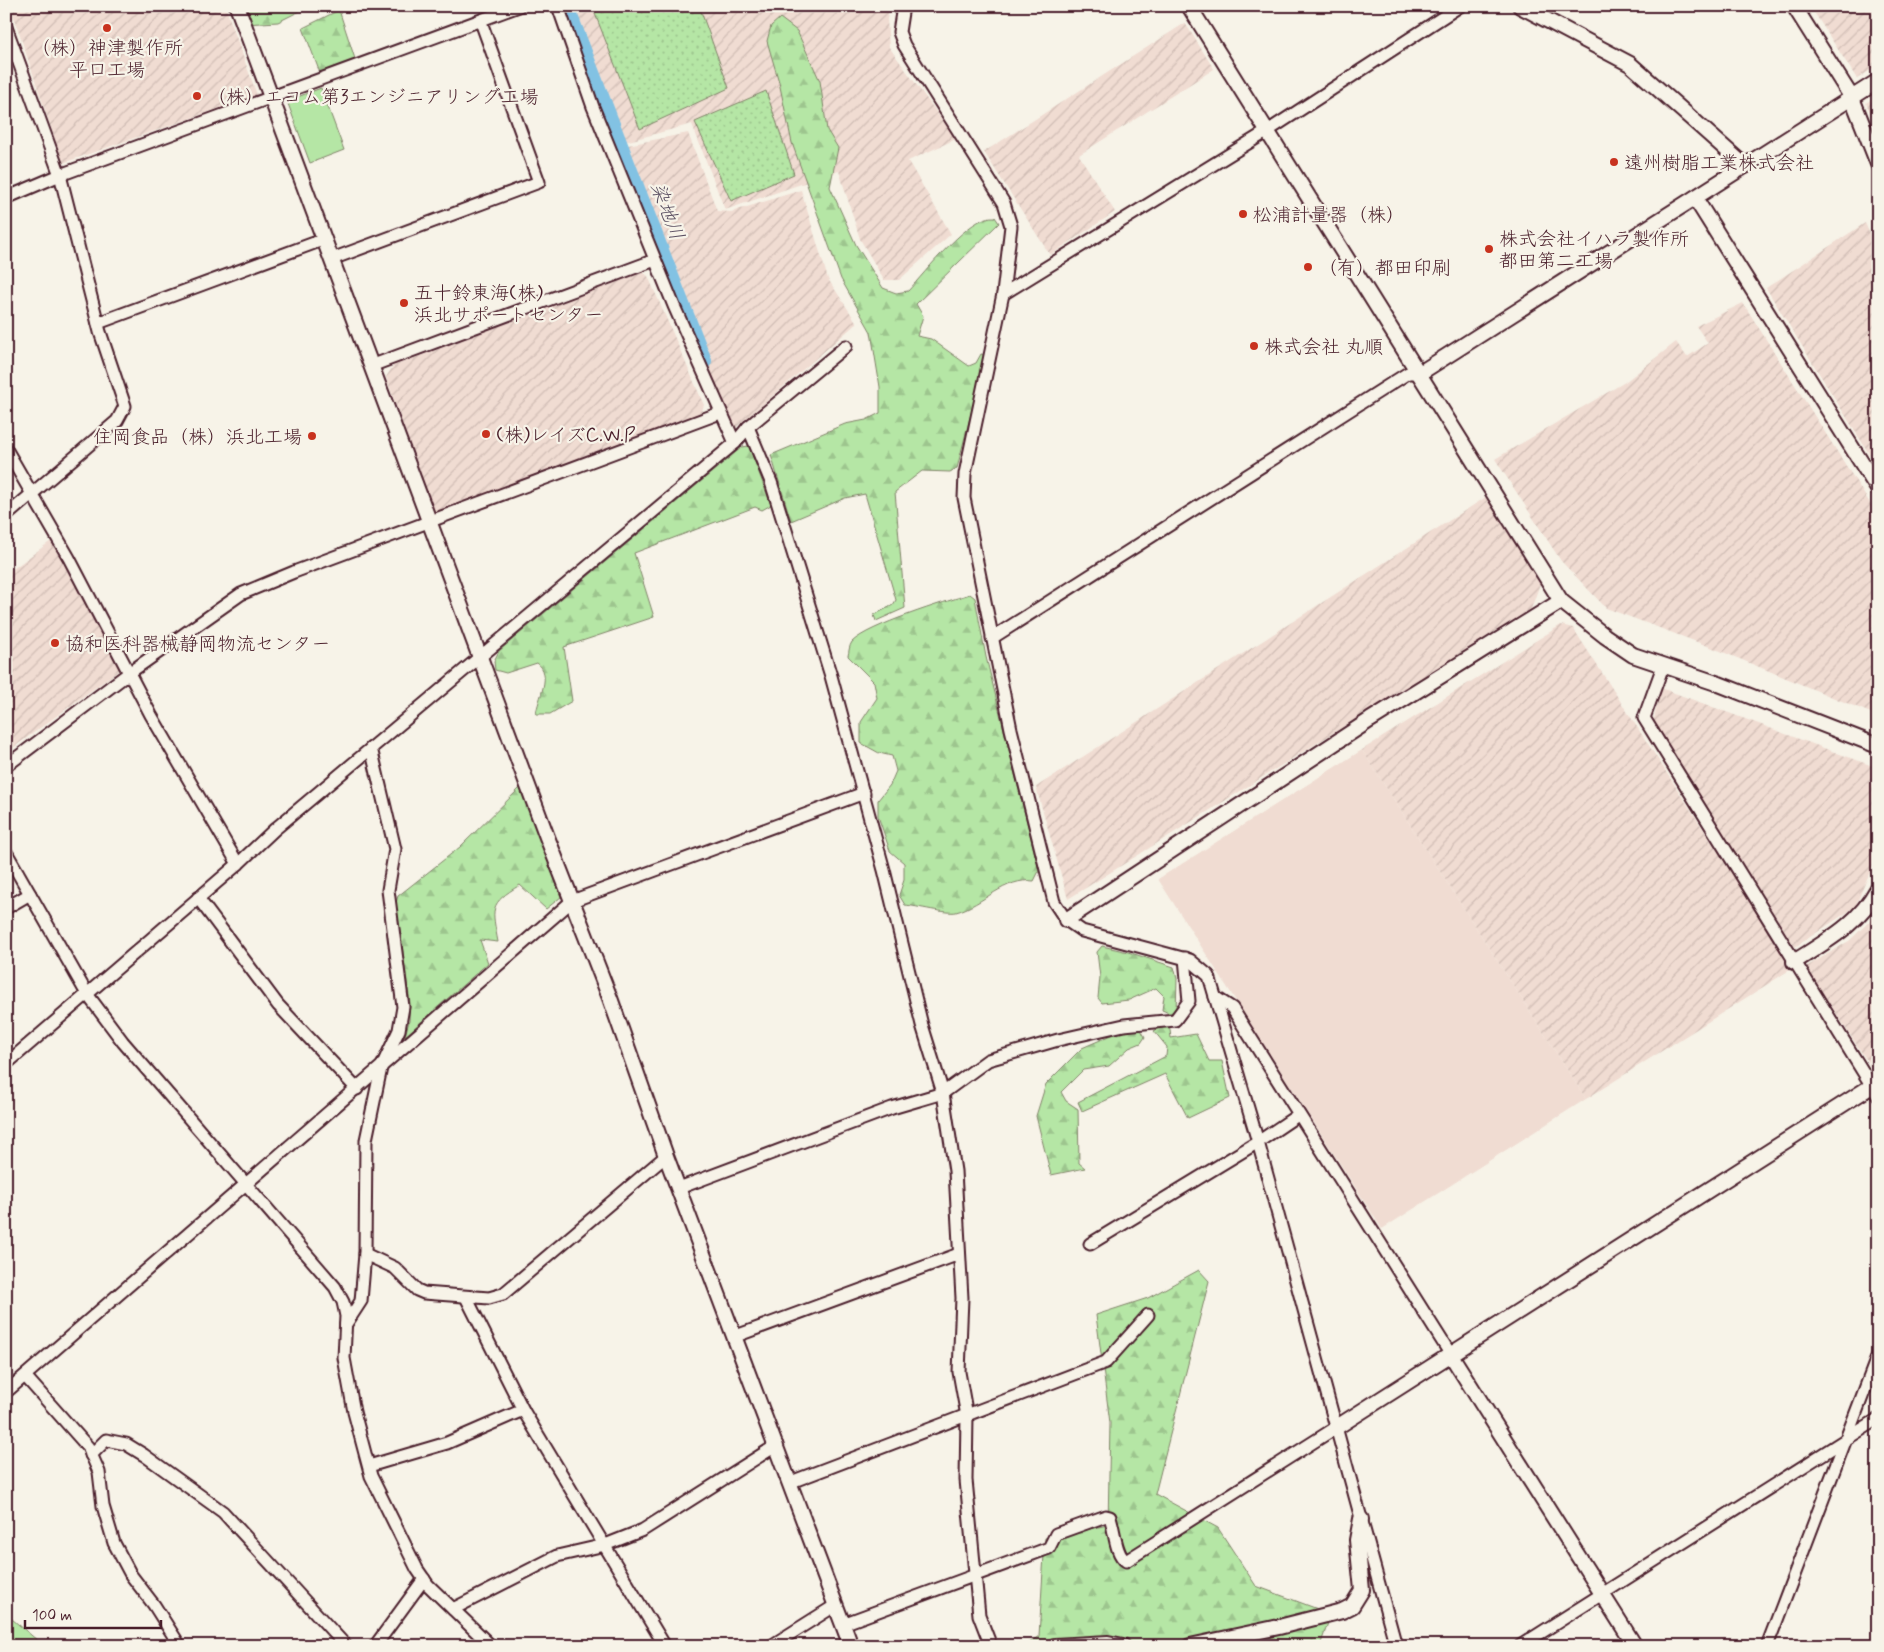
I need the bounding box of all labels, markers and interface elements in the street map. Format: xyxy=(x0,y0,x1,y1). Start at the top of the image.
marker: （株）神津製作所 平口工場 xyxy=(101,22,113,34)
place label: （株）神津製作所 平口工場 xyxy=(31,36,183,83)
place label: （株）エコム第3エンジニアリング工場 xyxy=(207,85,539,110)
marker: （株）エコム第3エンジニアリング工場 xyxy=(191,90,203,102)
place label: 遠州樹脂工業株式会社 xyxy=(1624,151,1814,176)
marker: 遠州樹脂工業株式会社 xyxy=(1608,156,1620,168)
water label: 染地川 xyxy=(643,179,690,244)
place label: 松浦計量器（株） xyxy=(1253,203,1405,228)
marker: 松浦計量器（株） xyxy=(1237,208,1249,220)
place label: 株式会社イハラ製作所 都田第二工場 xyxy=(1499,227,1689,274)
marker: 株式会社イハラ製作所 都田第二工場 xyxy=(1483,243,1495,255)
place label: （有）都田印刷 xyxy=(1318,256,1451,281)
marker: （有）都田印刷 xyxy=(1302,261,1314,273)
place label: 五十鈴東海(株) 浜北サポートセンター xyxy=(414,281,603,328)
marker: 五十鈴東海(株) 浜北サポートセンター xyxy=(398,297,410,309)
place label: 株式会社 丸順 xyxy=(1264,335,1383,360)
marker: 株式会社 丸順 xyxy=(1248,340,1260,352)
place label: (株)レイズC.W.P xyxy=(496,423,636,448)
place label: 住岡食品（株）浜北工場 xyxy=(93,425,302,450)
marker: (株)レイズC.W.P xyxy=(480,428,492,440)
marker: 住岡食品（株）浜北工場 xyxy=(306,430,318,442)
place label: 協和医科器械静岡物流センター xyxy=(65,632,330,657)
marker: 協和医科器械静岡物流センター xyxy=(49,637,61,649)
scale bar xyxy=(25,1597,161,1629)
text: 100 m xyxy=(32,1606,72,1626)

